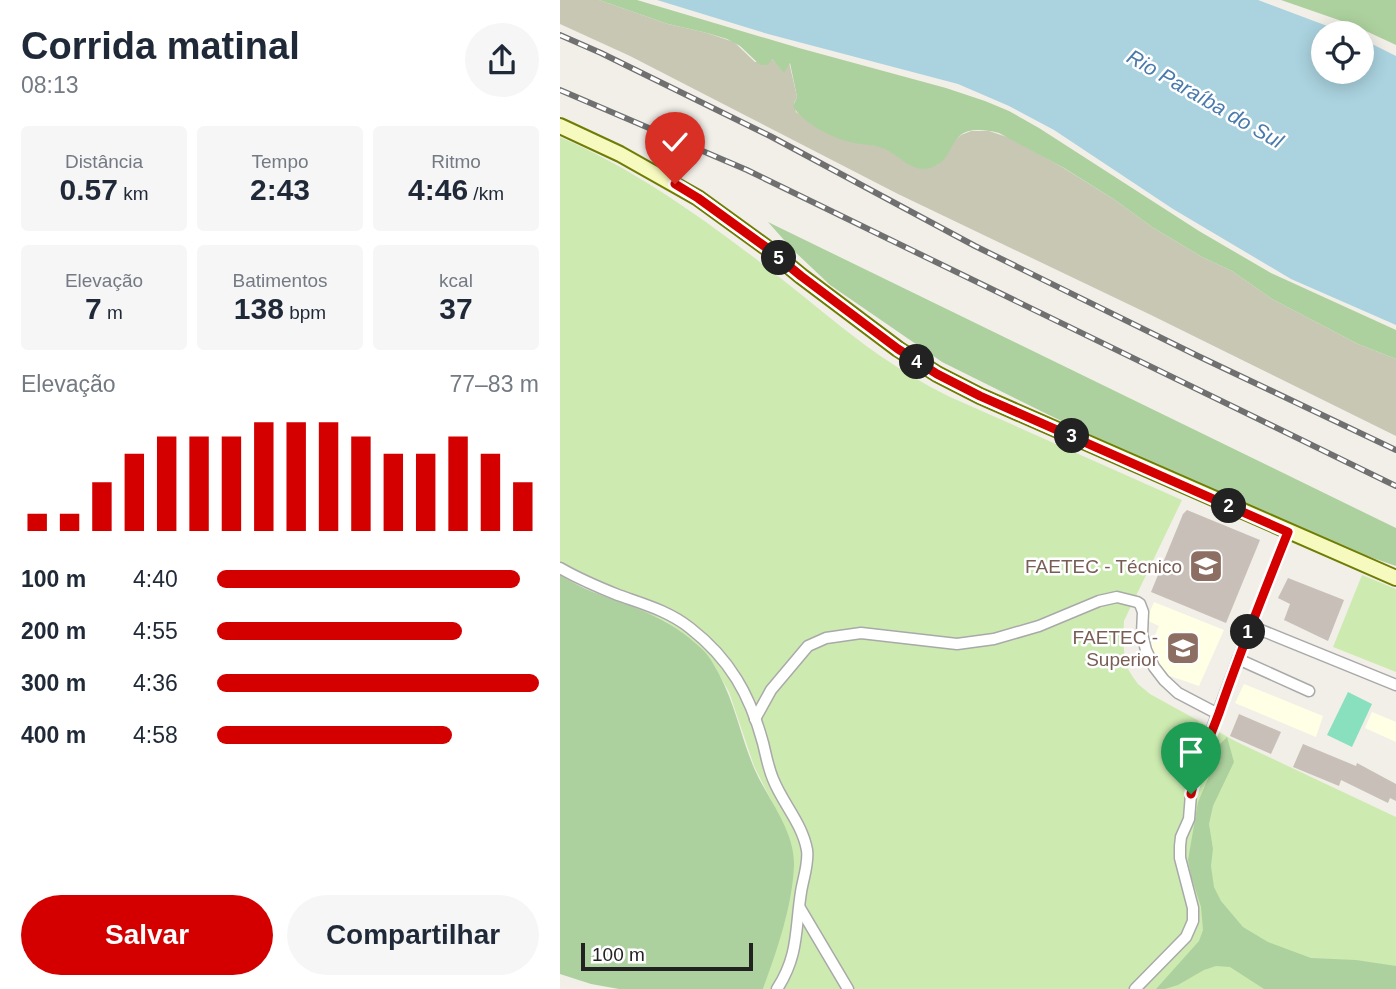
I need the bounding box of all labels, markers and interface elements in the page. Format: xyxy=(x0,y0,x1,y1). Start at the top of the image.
map controls xyxy=(1311,21,1374,84)
button: locate xyxy=(1311,21,1374,84)
button: share xyxy=(465,23,539,97)
text: Corrida matinal xyxy=(21,25,300,67)
water label: Rio Paraíba do Sul xyxy=(1123,45,1288,153)
text: 08:13 xyxy=(21,72,79,98)
pin xyxy=(645,112,705,184)
icon: check xyxy=(656,123,694,161)
text: Distância xyxy=(65,151,143,172)
text: Tempo xyxy=(251,151,309,172)
text: Ritmo xyxy=(431,151,481,172)
text: 0.57 xyxy=(60,173,118,206)
text: 2:43 xyxy=(250,173,310,206)
text: 4:46 xyxy=(408,173,468,206)
text: km xyxy=(118,183,149,204)
text: /km xyxy=(468,183,504,204)
pin: 5 xyxy=(762,240,796,276)
text: 5 xyxy=(773,247,784,268)
text: Elevação xyxy=(65,270,143,291)
text: Batimentos xyxy=(232,270,328,291)
text: kcal xyxy=(439,270,473,291)
text: 7 xyxy=(85,292,102,325)
text: 138 xyxy=(234,292,284,325)
text: 37 xyxy=(439,292,473,325)
text: m xyxy=(102,302,123,323)
text: bpm xyxy=(284,302,326,323)
pin: 4 xyxy=(900,344,934,380)
text: 4 xyxy=(911,351,922,372)
text: Elevação xyxy=(21,371,116,397)
text: 77–83 m xyxy=(449,371,539,397)
pin: 3 xyxy=(1054,418,1090,453)
text: 3 xyxy=(1066,425,1077,446)
pin: 2 xyxy=(1212,489,1246,524)
text: 2 xyxy=(1223,495,1234,516)
school or university icon: FAETEC - Técnico xyxy=(1187,547,1225,585)
place label: FAETEC - Técnico xyxy=(1025,556,1182,577)
text: 100 m xyxy=(21,566,86,592)
text: 4:40 xyxy=(133,566,178,592)
pin: 1 xyxy=(1230,614,1266,650)
text: 200 m xyxy=(21,618,86,644)
text: 4:55 xyxy=(133,618,178,644)
text: 1 xyxy=(1242,621,1253,642)
place label: FAETEC - Superior xyxy=(1072,627,1159,670)
school or university icon: FAETEC - Superior xyxy=(1164,629,1202,667)
text: 300 m xyxy=(21,670,86,696)
text: 4:36 xyxy=(133,670,178,696)
text: 400 m xyxy=(21,722,86,748)
text: 4:58 xyxy=(133,722,178,748)
pin xyxy=(1161,722,1221,794)
icon: arrive xyxy=(1172,733,1210,771)
button: Salvar xyxy=(21,895,273,975)
button: Compartilhar xyxy=(287,895,539,975)
scale bar xyxy=(581,940,752,972)
text: 100 m xyxy=(592,944,645,965)

